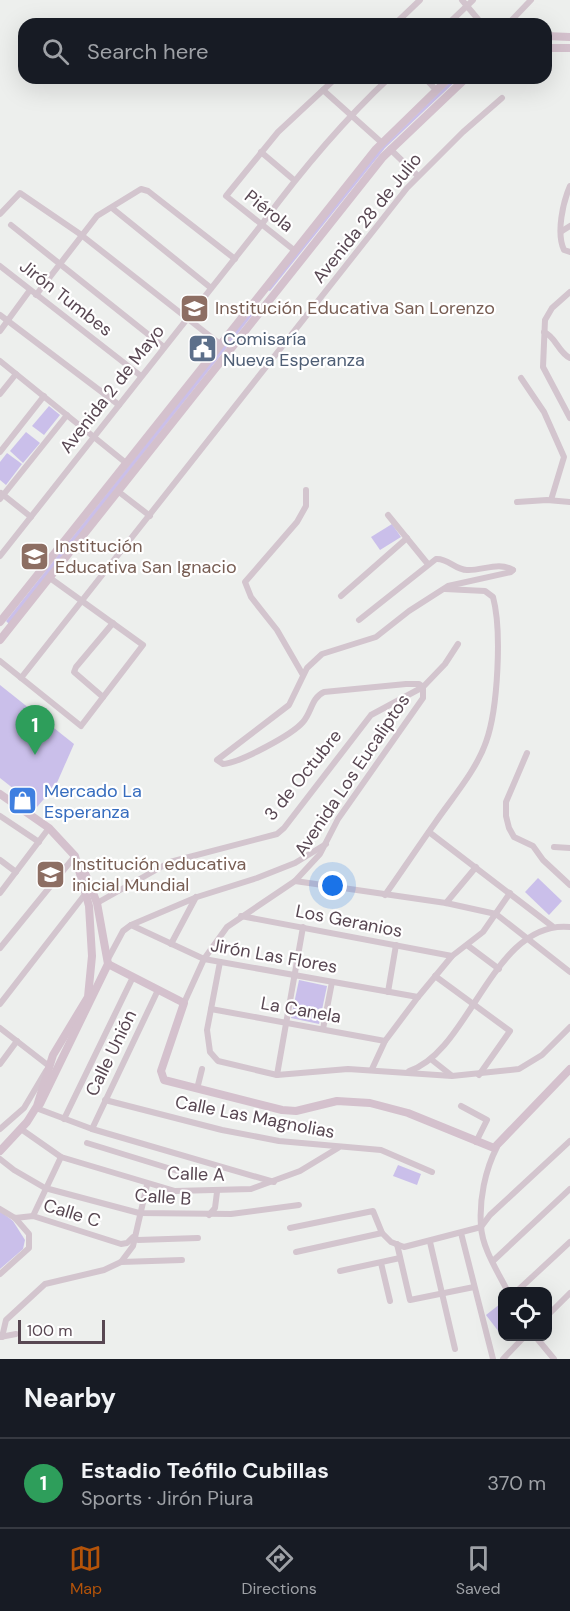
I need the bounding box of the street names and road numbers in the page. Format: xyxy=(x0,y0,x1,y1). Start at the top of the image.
street label: Avenida 28 de Julio xyxy=(307,148,427,288)
street label: Piérola xyxy=(240,184,298,238)
street label: Jirón Tumbes xyxy=(15,254,117,342)
street label: Avenida 2 de Mayo xyxy=(54,320,170,458)
street label: Avenida Los Eucaliptos xyxy=(289,689,415,861)
street label: 3 de Octubre xyxy=(259,724,347,826)
street label: Los Geranios xyxy=(294,899,404,943)
street label: Jirón Las Flores xyxy=(209,933,339,979)
street label: La Canela xyxy=(259,991,343,1029)
street label: Calle Unión xyxy=(80,1006,142,1100)
street label: Calle Las Magnolias xyxy=(173,1090,337,1144)
street label: Calle A xyxy=(167,1161,225,1187)
street label: Calle B xyxy=(134,1183,192,1211)
street label: Calle C xyxy=(40,1193,104,1233)

